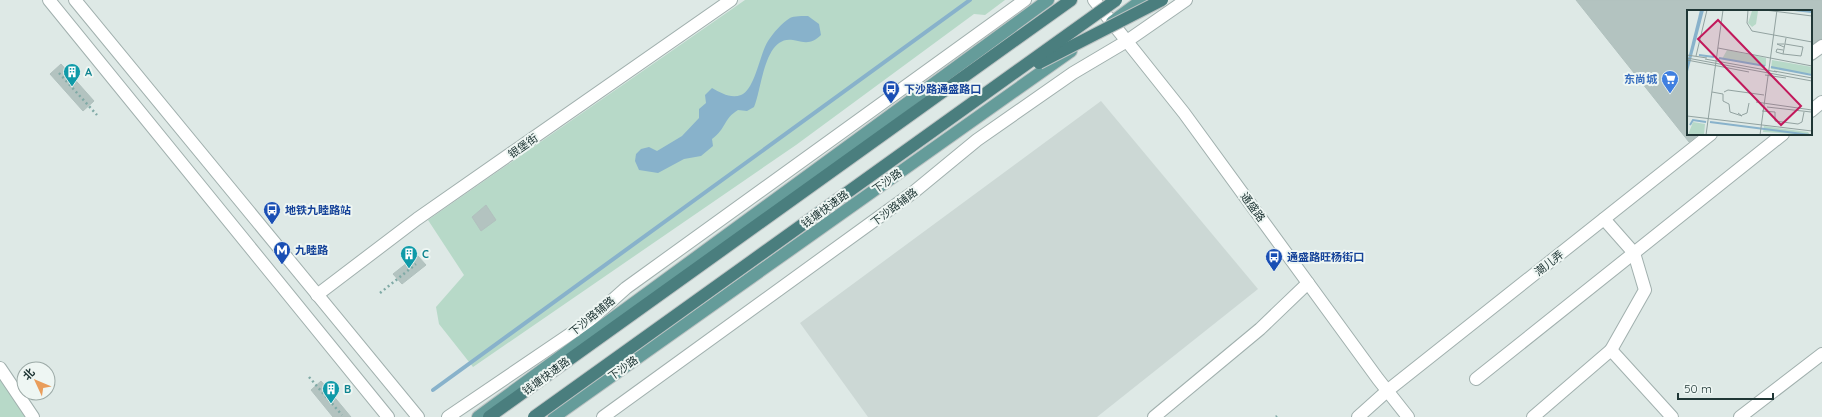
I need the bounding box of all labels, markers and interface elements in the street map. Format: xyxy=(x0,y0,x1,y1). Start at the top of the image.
inset map xyxy=(1687,10,1812,135)
building icon: A xyxy=(62,62,82,87)
place label: A xyxy=(85,65,92,79)
supermarket icon: 东尚城 xyxy=(1660,69,1680,94)
place label: 东尚城 xyxy=(1624,72,1658,86)
bus stop icon: 下沙路通盛路口 xyxy=(881,79,901,104)
place label: 下沙路通盛路口 xyxy=(904,82,981,96)
street label: 银堡街 xyxy=(505,131,541,161)
street label: 下沙路 xyxy=(869,166,905,196)
street label: 下沙路辅路 xyxy=(868,185,920,229)
street label: 钱塘快速路 xyxy=(799,187,851,231)
street label: 通盛路 xyxy=(1238,190,1268,224)
bus stop icon: 地铁九睦路站 xyxy=(262,200,282,225)
place label: 地铁九睦路站 xyxy=(285,203,351,217)
metro station icon: 九睦路 xyxy=(272,240,292,265)
place label: 九睦路 xyxy=(295,243,329,257)
building icon: C xyxy=(399,244,419,269)
place label: C xyxy=(422,247,429,261)
bus stop icon: 通盛路旺杨街口 xyxy=(1264,247,1284,272)
street label: 潮儿弄 xyxy=(1532,247,1566,279)
place label: 通盛路旺杨街口 xyxy=(1287,250,1364,264)
street label: 下沙路辅路 xyxy=(566,293,618,339)
street label: 下沙路 xyxy=(605,353,641,383)
street label: 钱塘快速路 xyxy=(520,354,572,398)
north arrow xyxy=(16,361,56,401)
text: 北 xyxy=(20,365,38,383)
scale bar xyxy=(1678,375,1773,401)
building icon: B xyxy=(321,379,341,404)
text: 50 m xyxy=(1684,381,1712,396)
place label: B xyxy=(344,382,351,396)

